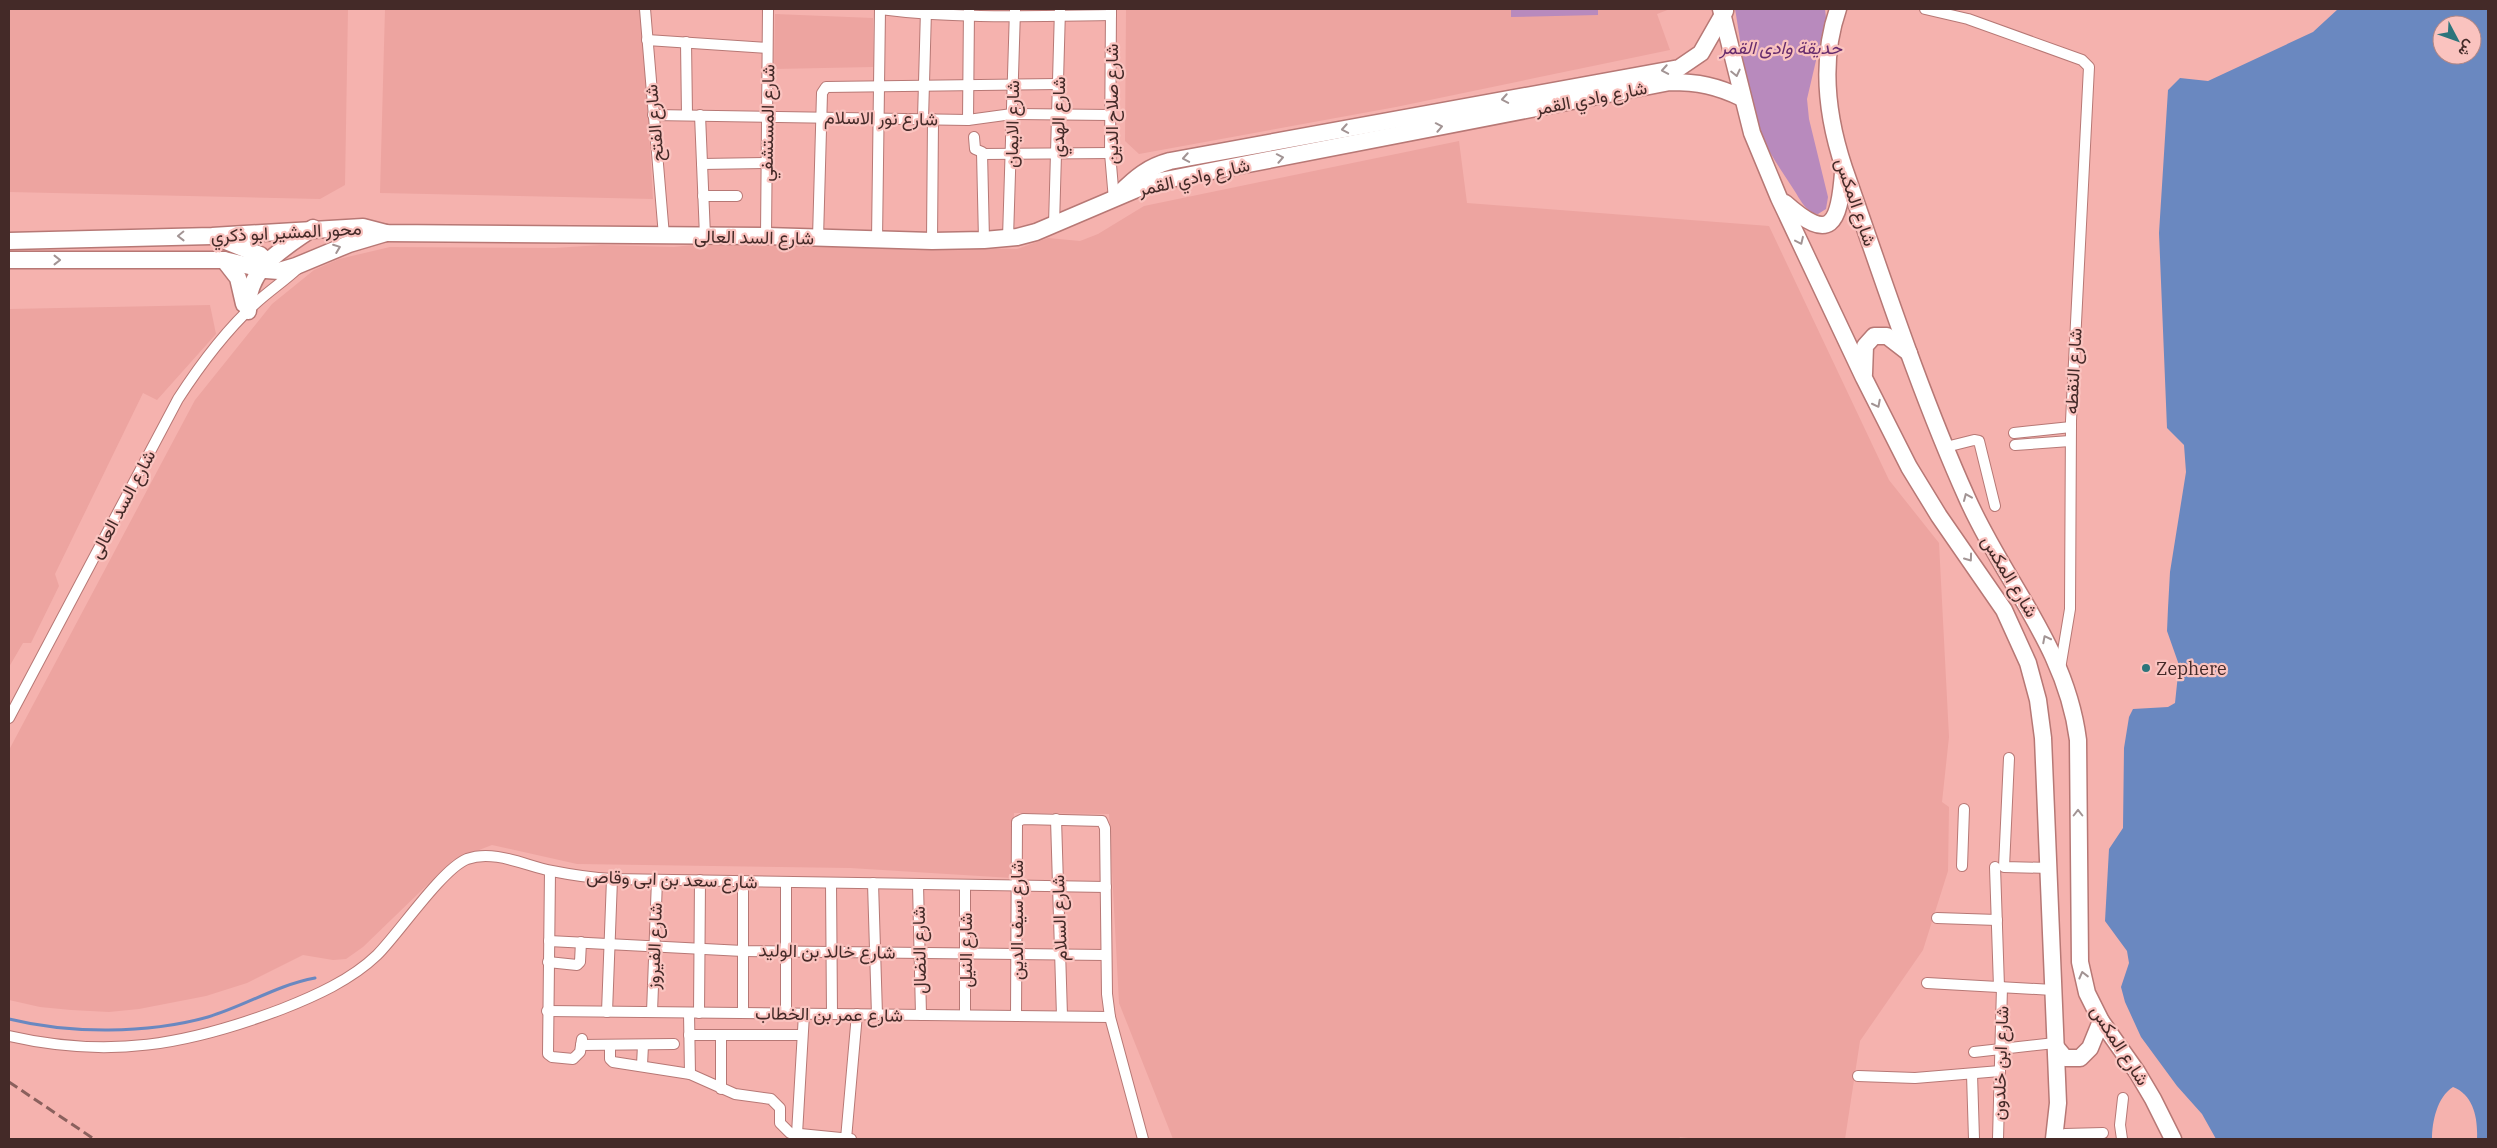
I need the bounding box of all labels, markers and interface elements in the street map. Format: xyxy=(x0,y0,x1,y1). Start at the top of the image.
north arrow xyxy=(2432,15,2482,65)
park label: حديقة وادى القمر xyxy=(1719,36,1843,59)
text: ش xyxy=(2454,36,2479,61)
street label: شارع صلاح الدين xyxy=(1100,44,1124,164)
street label: شارع المستشفي xyxy=(754,64,784,182)
one-way arrow xyxy=(1661,65,1670,75)
one-way arrow xyxy=(1730,69,1741,78)
street label: شارع الهدي xyxy=(1046,76,1074,158)
street label: شارع وادي القمر xyxy=(1532,76,1650,124)
street label: شارع الايمان xyxy=(1000,80,1025,168)
street label: شارع الفتح xyxy=(639,83,670,163)
one-way arrow xyxy=(1501,94,1510,104)
street label: شارع نور الاسلام xyxy=(824,106,938,131)
one-way arrow xyxy=(1435,122,1444,133)
one-way arrow xyxy=(1341,123,1350,133)
one-way arrow xyxy=(1181,152,1190,163)
street label: شارع وادي القمر xyxy=(1135,153,1253,205)
one-way arrow xyxy=(1275,153,1284,163)
street label: شارع المكس xyxy=(1829,155,1882,249)
street label: محور المشير ابو ذكري xyxy=(210,217,362,251)
street label: شارع السد العالى xyxy=(694,224,814,251)
one-way arrow xyxy=(177,231,185,242)
one-way arrow xyxy=(1793,236,1804,245)
one-way arrow xyxy=(332,244,341,255)
one-way arrow xyxy=(54,255,62,265)
street label: شارع النقطه xyxy=(2059,327,2088,415)
one-way arrow xyxy=(1871,399,1881,408)
street label: شارع السد العالى xyxy=(84,446,161,563)
one-way arrow xyxy=(1962,493,1973,502)
street label: شارع المكس xyxy=(1976,531,2043,622)
one-way arrow xyxy=(1963,552,1972,562)
one-way arrow xyxy=(2042,635,2052,644)
place label: Zephere xyxy=(2156,657,2227,680)
marker: Zephere xyxy=(2140,662,2152,674)
one-way arrow xyxy=(2073,809,2083,816)
street label: شارع سيف الدين xyxy=(1005,860,1029,980)
street label: شارع سعد بن ابى وقاص xyxy=(586,865,758,894)
street label: شارع السلام xyxy=(1046,874,1073,962)
street label: شارع الفيروز xyxy=(641,902,668,991)
street label: شارع النضال xyxy=(907,906,932,994)
street label: شارع النيل xyxy=(954,912,978,988)
street label: شارع خالد بن الوليد xyxy=(758,938,896,965)
one-way arrow xyxy=(2078,971,2089,980)
street label: شارع المكس xyxy=(2085,1000,2155,1090)
street label: شارع عمر بن الخطاب xyxy=(755,1001,903,1028)
street label: شارع ابن خلدون xyxy=(1987,1005,2014,1121)

